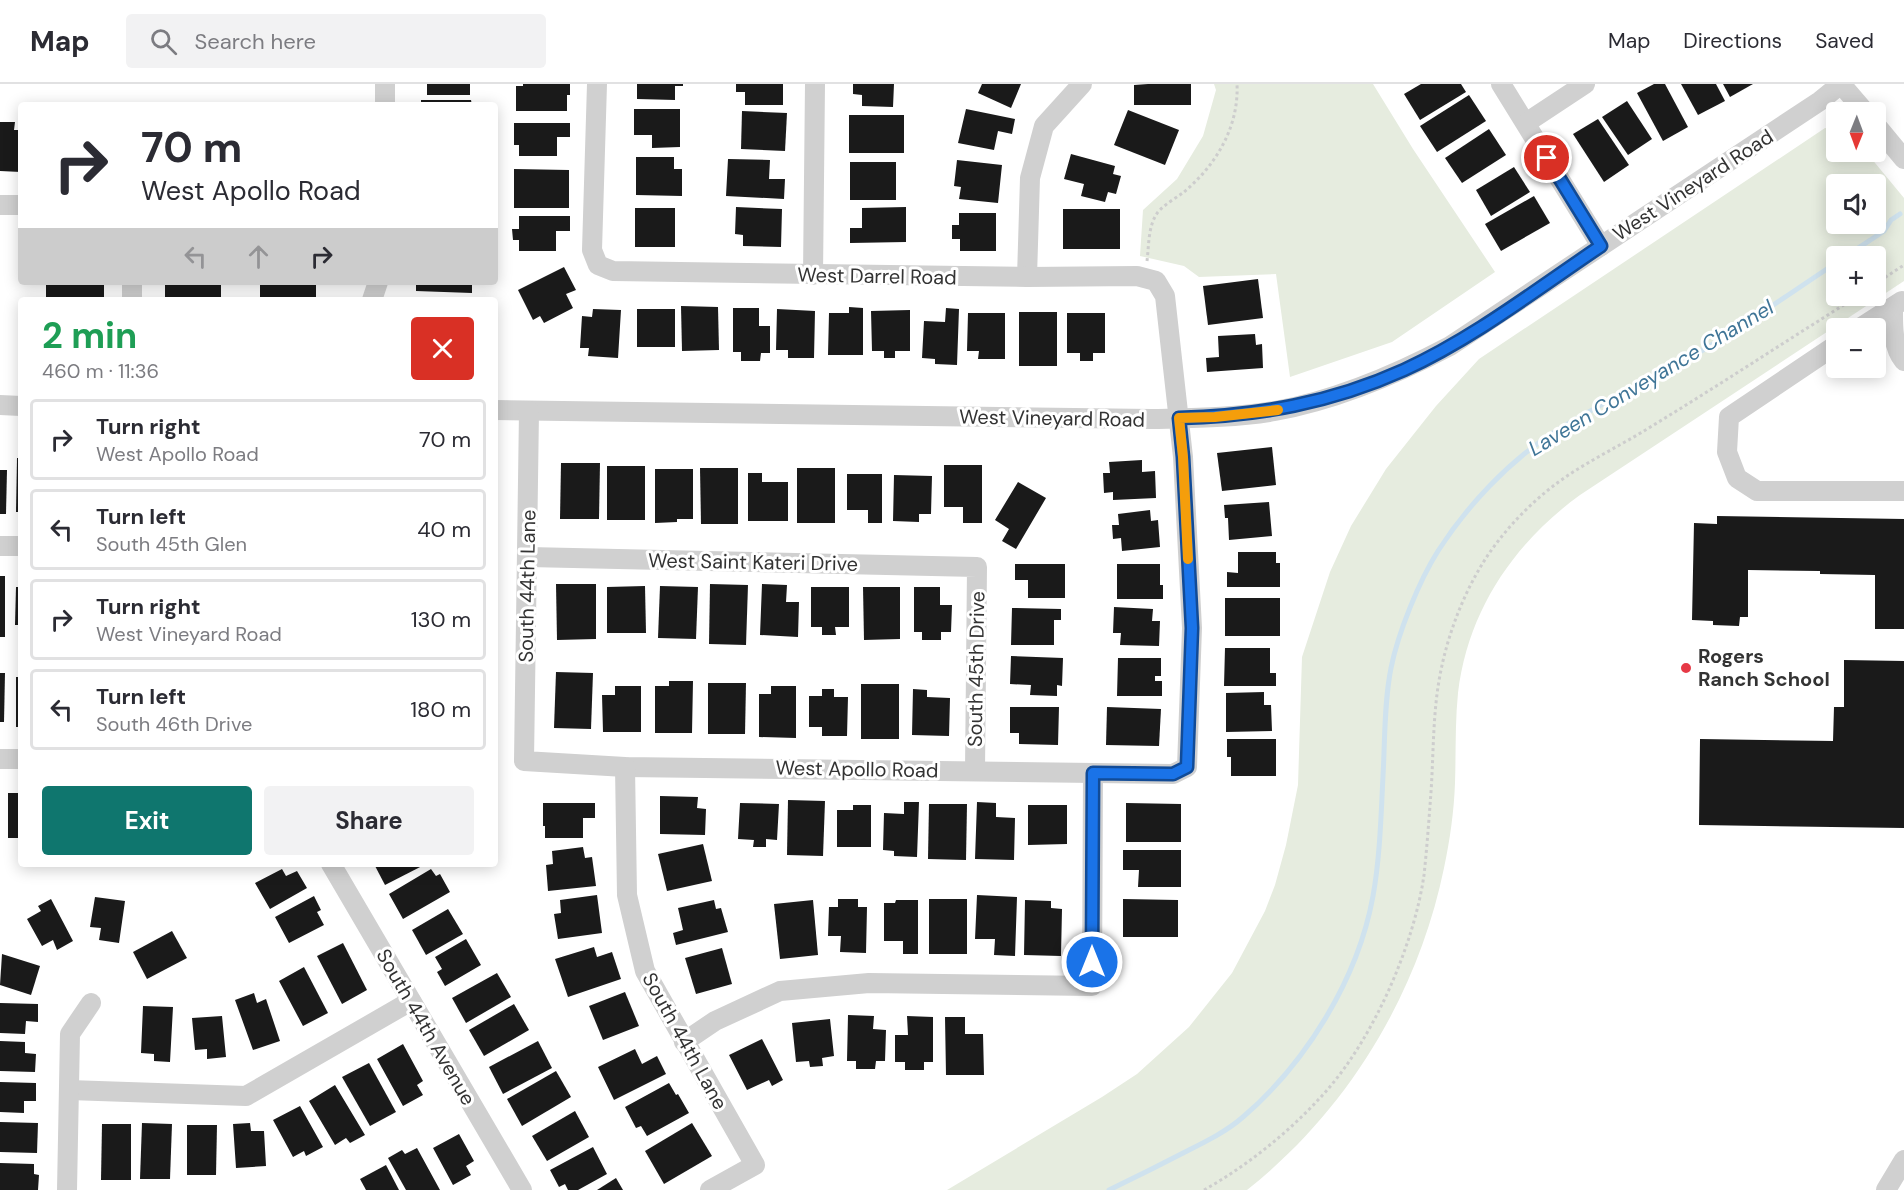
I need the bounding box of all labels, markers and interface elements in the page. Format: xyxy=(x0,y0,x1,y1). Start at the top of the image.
search box xyxy=(126,14,546,68)
text: Map xyxy=(30,23,90,60)
icon: search xyxy=(147,25,180,58)
text: Search here xyxy=(195,27,316,56)
text: Map xyxy=(1608,27,1650,55)
text: Directions xyxy=(1683,27,1782,55)
text: Saved xyxy=(1815,27,1874,55)
north arrow xyxy=(1826,102,1886,162)
map controls xyxy=(1826,102,1886,378)
text: 70 m xyxy=(141,120,242,175)
street label: West Vineyard Road xyxy=(1608,123,1778,247)
icon: right xyxy=(42,126,120,204)
pin xyxy=(1521,132,1572,183)
icon: arrive xyxy=(1530,141,1563,174)
text: West Apollo Road xyxy=(141,173,361,208)
button: sound xyxy=(1826,174,1886,234)
icon: left xyxy=(179,240,212,273)
icon: ahead xyxy=(242,240,275,273)
icon: right xyxy=(305,240,338,273)
button: + xyxy=(1826,246,1886,306)
street label: West Darrel Road xyxy=(797,262,957,290)
water label: Laveen Conveyance Channel xyxy=(1523,293,1779,462)
text: 2 min xyxy=(42,312,137,359)
button: close xyxy=(411,317,474,380)
button: − xyxy=(1826,318,1886,378)
text: 460 m · 11:36 xyxy=(42,358,159,384)
street label: West Vineyard Road xyxy=(959,403,1145,433)
text: Turn right xyxy=(96,412,201,441)
icon: right xyxy=(45,423,78,456)
text: 70 m xyxy=(419,425,471,454)
text: West Apollo Road xyxy=(96,441,259,467)
text: Turn left xyxy=(96,502,186,531)
street label: South 44th Lane xyxy=(513,509,541,663)
icon: left xyxy=(45,513,78,546)
text: 40 m xyxy=(417,515,471,544)
text: South 45th Glen xyxy=(96,531,247,557)
street label: West Saint Kateri Drive xyxy=(648,547,858,577)
street label: South 45th Drive xyxy=(962,591,990,747)
text: Turn right xyxy=(96,592,201,621)
icon: right xyxy=(45,603,78,636)
text: 130 m xyxy=(411,605,471,634)
text: West Vineyard Road xyxy=(96,621,282,647)
place label: Rogers Ranch School xyxy=(1698,643,1830,692)
marker: Rogers Ranch School xyxy=(1679,661,1693,675)
text: Turn left xyxy=(96,682,186,711)
icon: left xyxy=(45,693,78,726)
text: 180 m xyxy=(410,695,471,724)
text: South 46th Drive xyxy=(96,711,252,737)
street label: West Apollo Road xyxy=(775,755,939,783)
button: Exit xyxy=(42,786,252,855)
button: Share xyxy=(264,786,474,855)
position arrow xyxy=(1060,930,1124,994)
street label: South 44th Avenue xyxy=(371,944,481,1110)
street label: South 44th Lane xyxy=(637,968,733,1114)

